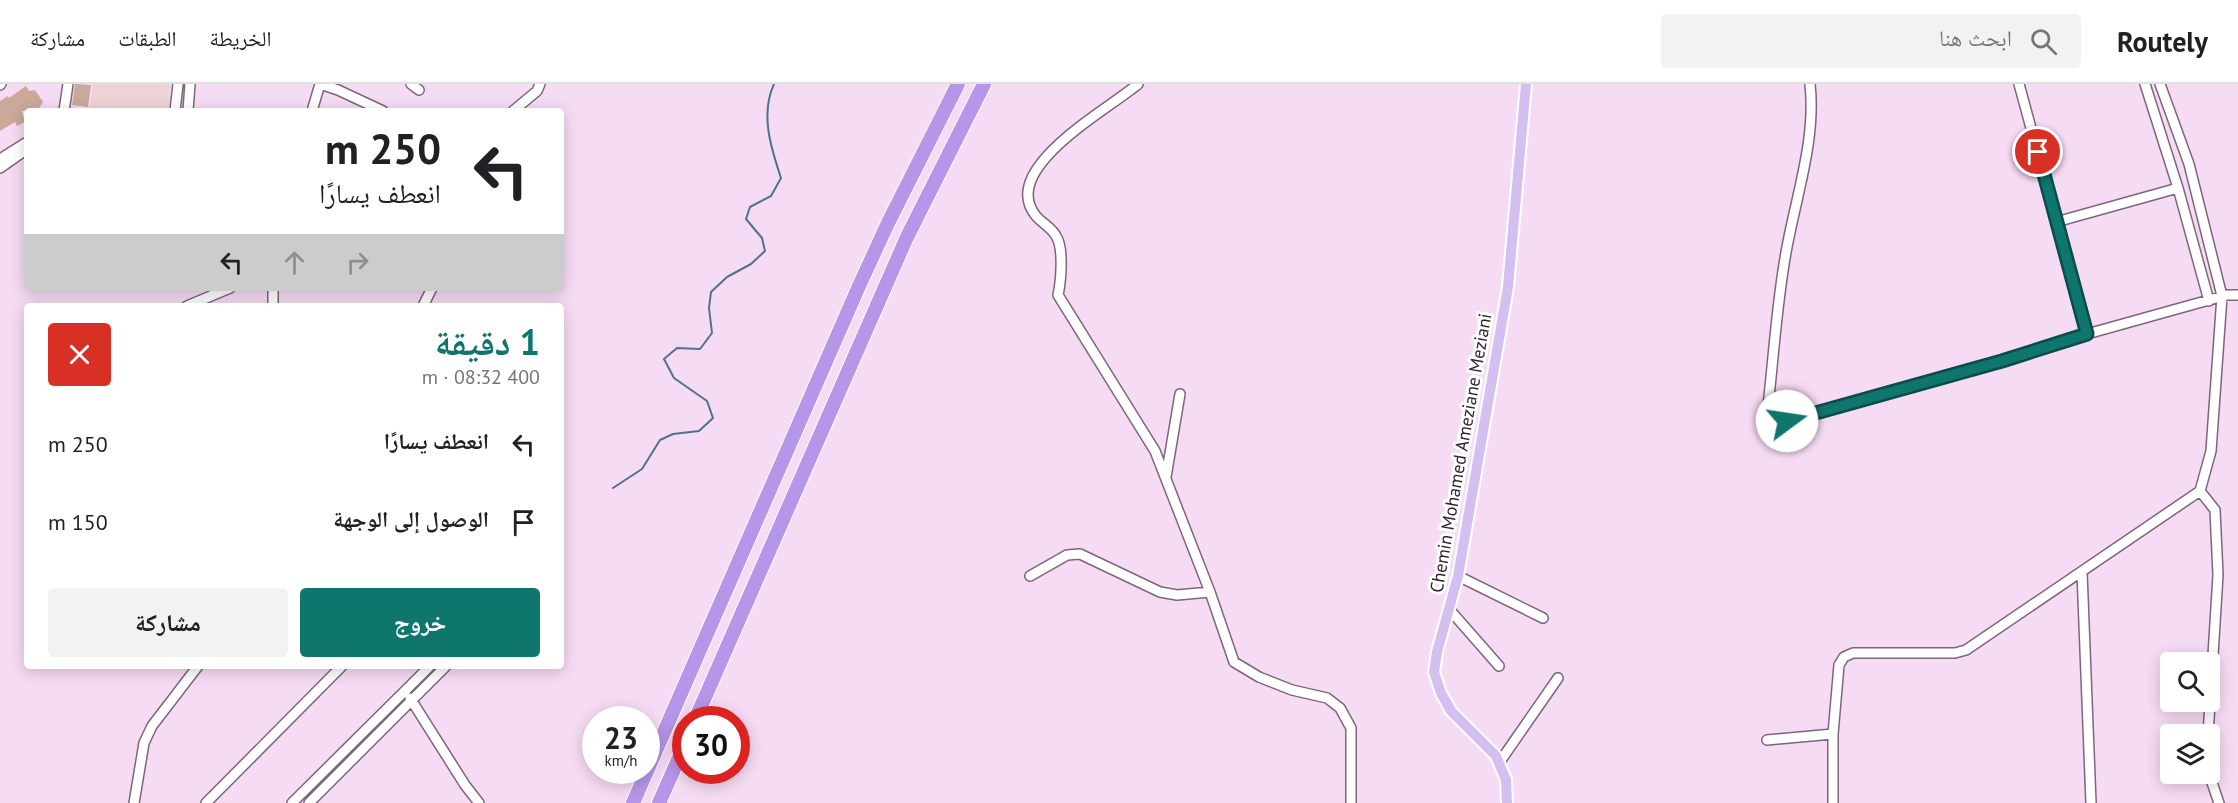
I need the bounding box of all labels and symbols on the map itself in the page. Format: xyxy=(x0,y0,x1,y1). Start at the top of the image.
pin xyxy=(2012,126,2063,177)
street label: Chemin Mohamed Ameziane Meziani xyxy=(1425,312,1496,594)
position arrow xyxy=(1755,389,1819,453)
speed limit sign: 30 xyxy=(672,706,750,784)

